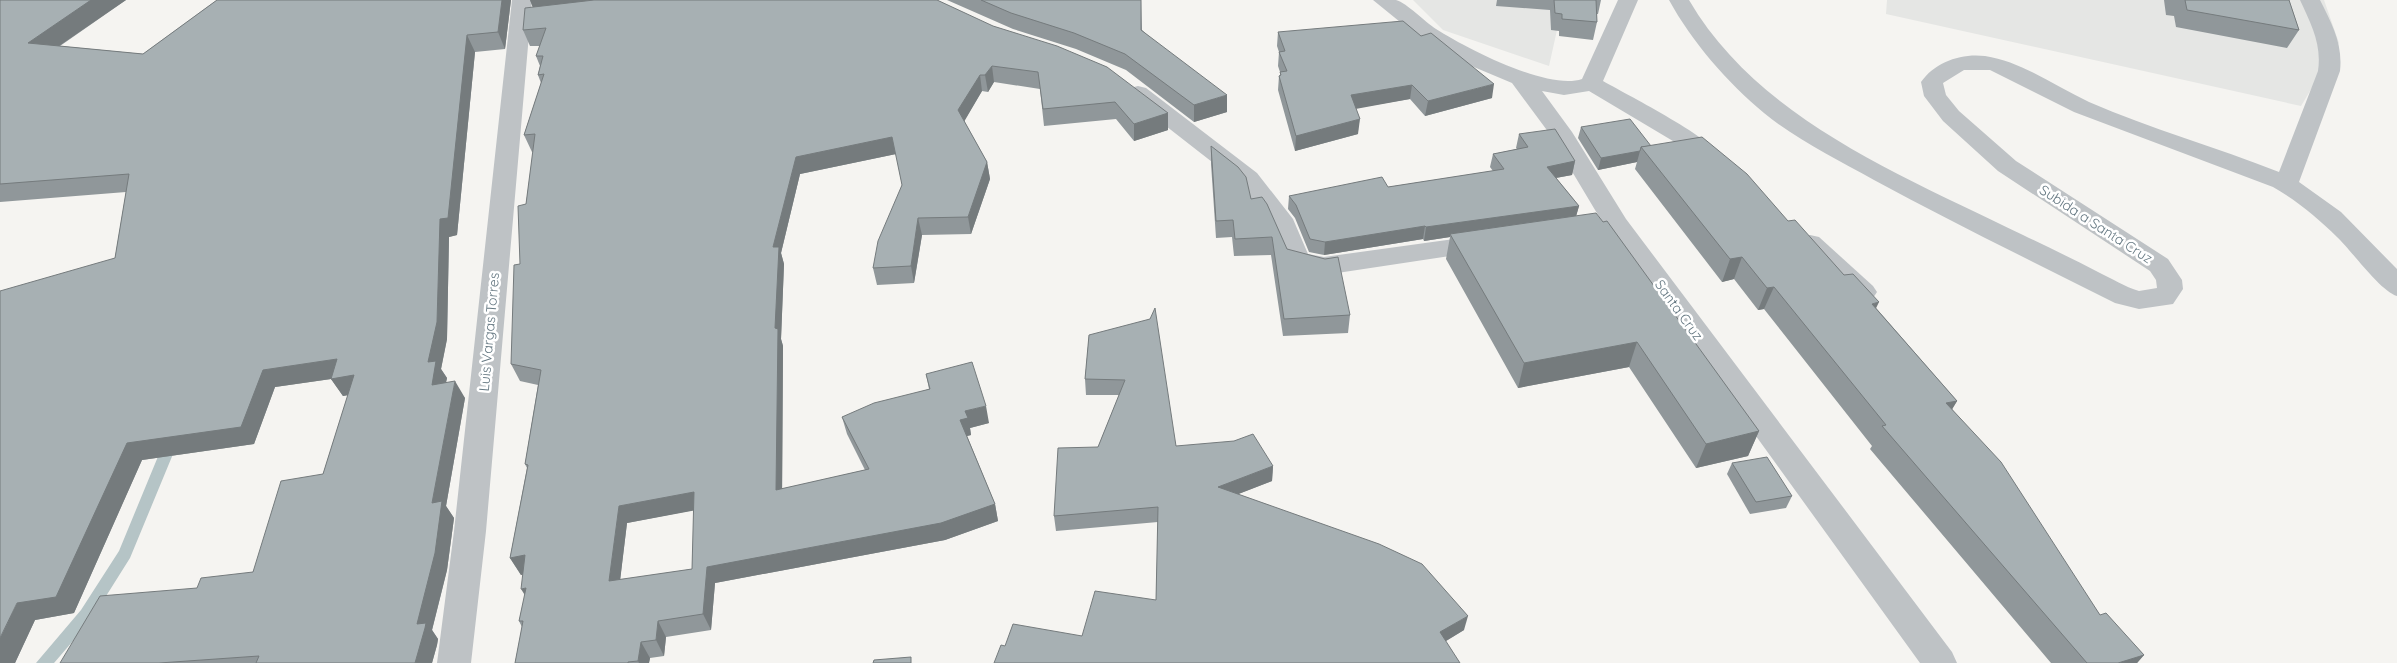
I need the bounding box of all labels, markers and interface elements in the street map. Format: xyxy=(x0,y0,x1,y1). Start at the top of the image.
street label: Subida a Santa Cruz xyxy=(2036,181,2156,267)
street label: Luis Vargas Torres xyxy=(475,272,503,392)
street label: Santa Cruz xyxy=(1651,276,1707,344)

